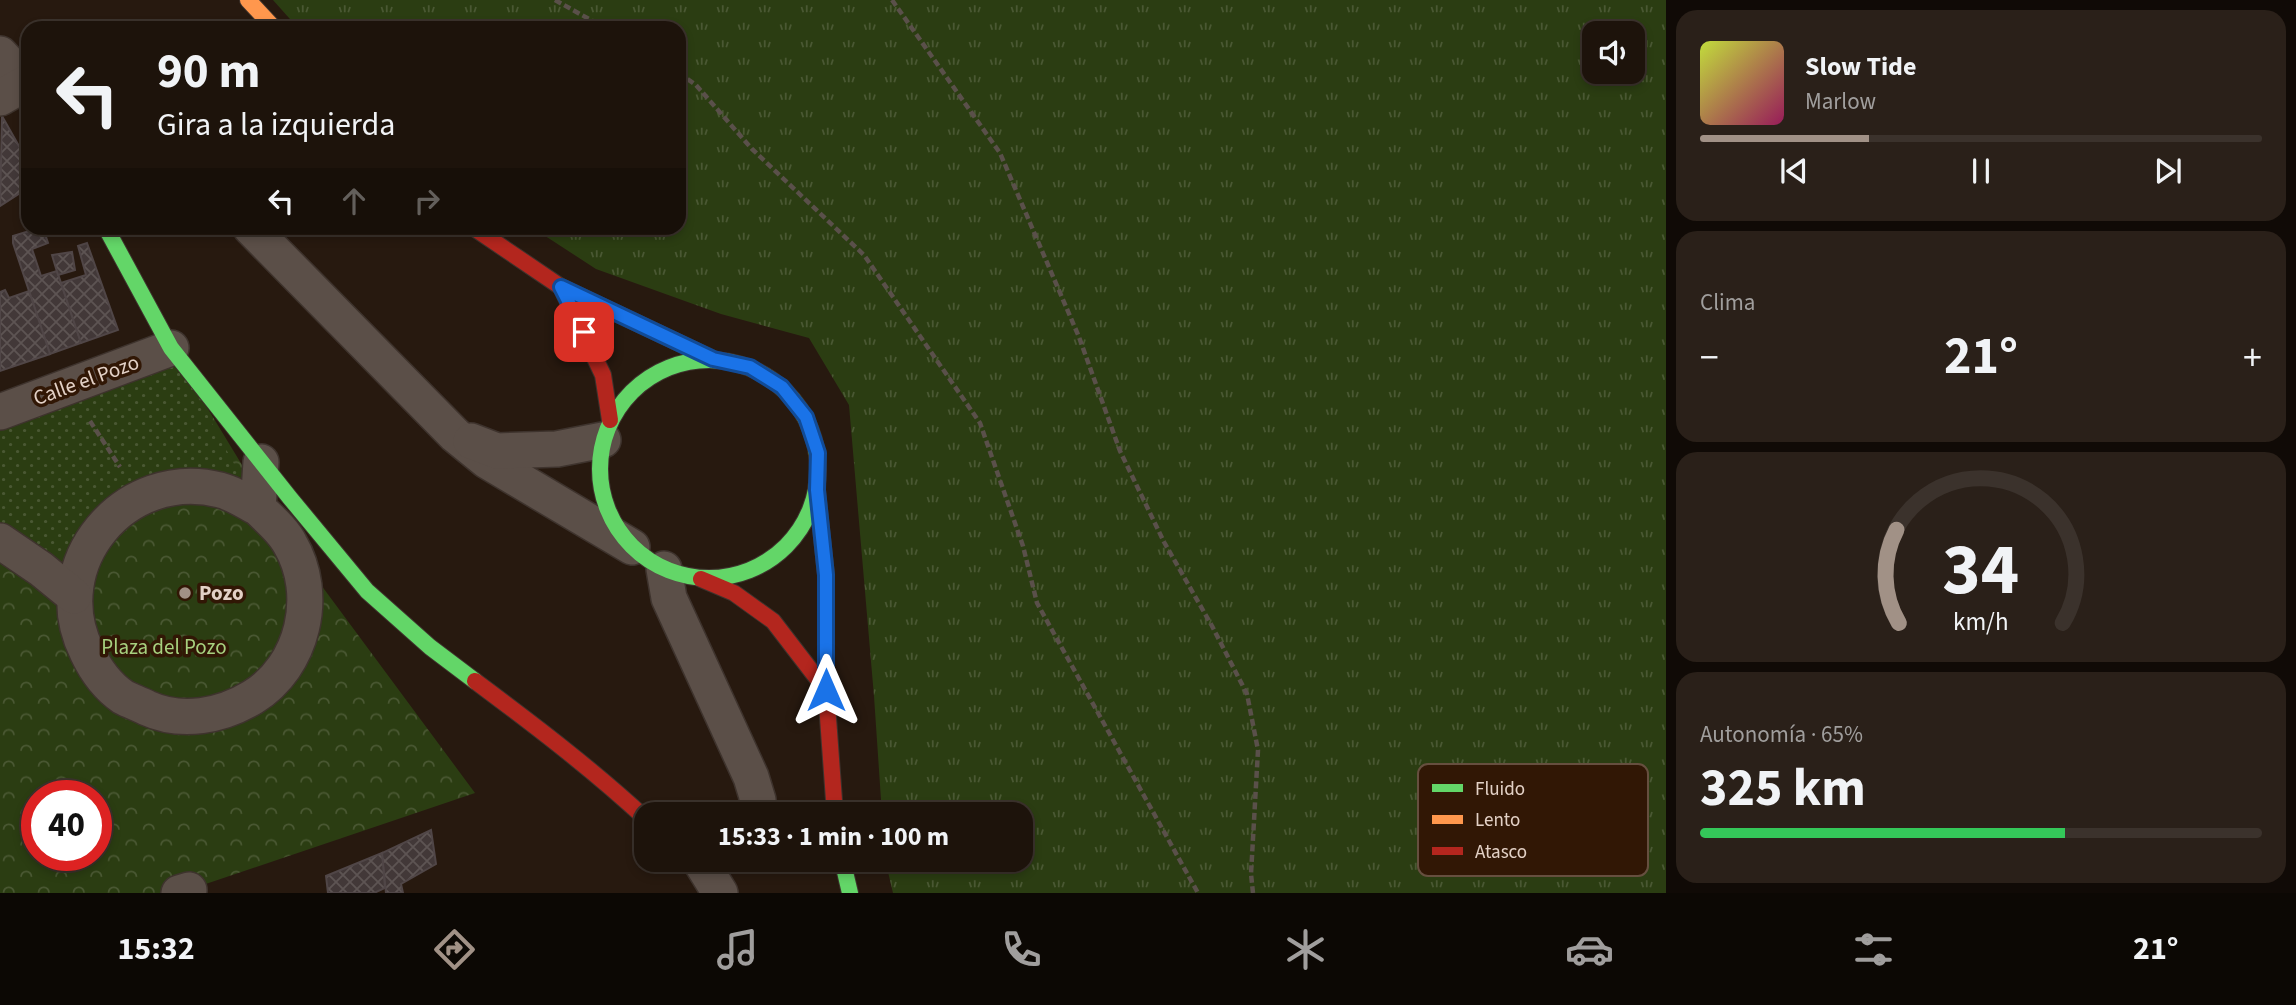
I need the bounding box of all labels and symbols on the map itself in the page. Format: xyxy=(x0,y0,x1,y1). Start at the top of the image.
pin xyxy=(554,302,614,362)
street label: Calle el Pozo xyxy=(29,347,143,413)
place label: Pozo xyxy=(199,578,244,608)
marker: Pozo xyxy=(177,585,193,601)
park label: Plaza del Pozo xyxy=(101,632,227,662)
position arrow xyxy=(789,653,863,727)
legend xyxy=(1418,764,1648,876)
text: Fluido xyxy=(1475,776,1525,803)
speed limit sign: 40 xyxy=(21,780,112,871)
text: Lento xyxy=(1475,807,1520,834)
text: Atasco xyxy=(1475,839,1527,866)

